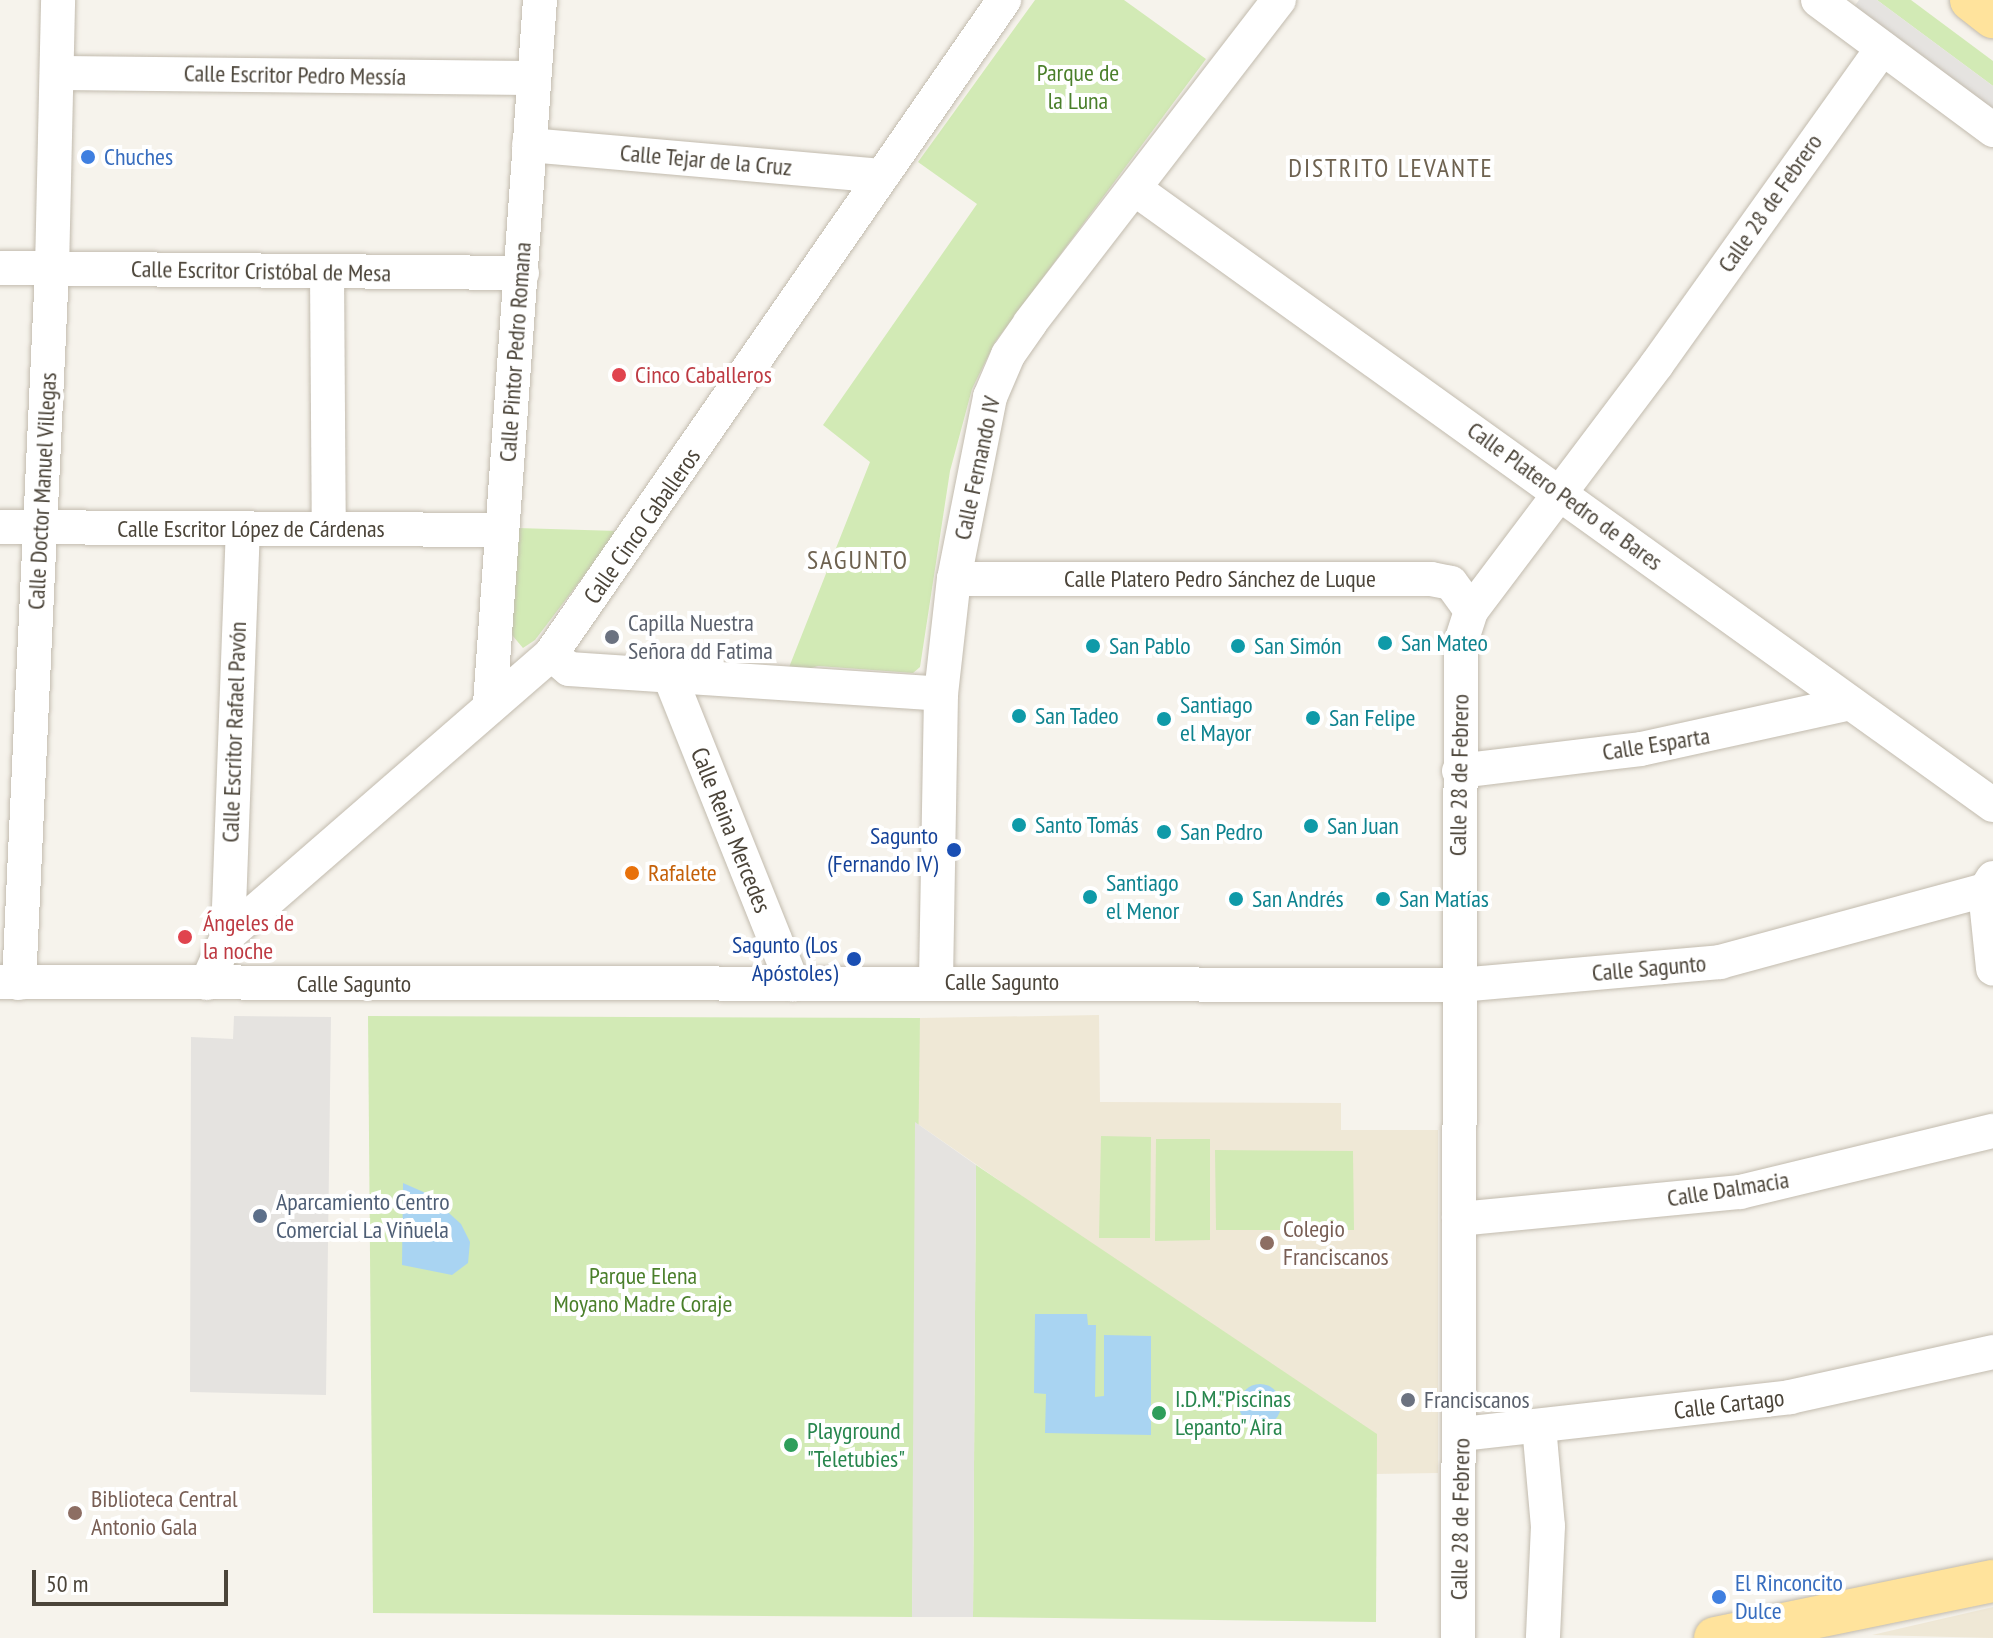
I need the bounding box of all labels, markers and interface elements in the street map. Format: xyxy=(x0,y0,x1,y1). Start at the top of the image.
street label: Calle Escritor Pedro Messía xyxy=(184,59,406,91)
park label: Parque de la Luna xyxy=(1037,59,1119,115)
street label: Calle 28 de Febrero xyxy=(1712,128,1828,278)
street label: Calle Tejar de la Cruz xyxy=(619,138,793,182)
place label: Chuches xyxy=(104,143,173,171)
marker: Chuches xyxy=(79,148,97,166)
district label: DISTRITO LEVANTE xyxy=(1288,152,1494,184)
street label: Calle Pintor Pedro Romana xyxy=(493,241,537,463)
street label: Calle Escritor Cristóbal de Mesa xyxy=(131,254,391,288)
place label: Cinco Caballeros xyxy=(635,361,772,389)
marker: Cinco Caballeros xyxy=(610,366,628,384)
street label: Calle Doctor Manuel Villegas xyxy=(21,371,63,611)
street label: Calle Fernando IV xyxy=(948,394,1006,542)
street label: Calle Platero Pedro de Bares xyxy=(1462,416,1668,576)
street label: Calle Cinco Caballeros xyxy=(578,443,706,609)
street label: Calle Escritor López de Cárdenas xyxy=(117,515,385,543)
district label: SAGUNTO xyxy=(807,544,909,576)
street label: Calle Platero Pedro Sánchez de Luque xyxy=(1064,565,1376,593)
place label: Capilla Nuestra Señora dd Fatima xyxy=(628,609,773,665)
street label: Calle Escritor Rafael Pavón xyxy=(216,621,252,843)
marker: Capilla Nuestra Señora dd Fatima xyxy=(603,628,621,646)
place label: San Mateo xyxy=(1401,629,1488,657)
place label: San Pablo xyxy=(1109,632,1191,660)
place label: San Simón xyxy=(1254,632,1342,660)
marker: San Mateo xyxy=(1376,634,1394,652)
marker: San Pablo xyxy=(1084,637,1102,655)
marker: San Simón xyxy=(1229,637,1247,655)
place label: Santiago el Mayor xyxy=(1180,691,1253,747)
street label: Calle 28 de Febrero xyxy=(1443,694,1475,856)
place label: San Tadeo xyxy=(1035,702,1119,730)
place label: San Felipe xyxy=(1329,704,1415,732)
marker: San Tadeo xyxy=(1010,707,1028,725)
marker: San Felipe xyxy=(1304,709,1322,727)
marker: Santiago el Mayor xyxy=(1155,710,1173,728)
street label: Calle Esparta xyxy=(1600,721,1712,767)
street label: Calle Reina Mercedes xyxy=(685,743,777,917)
place label: Santo Tomás xyxy=(1035,811,1139,839)
place label: San Juan xyxy=(1327,812,1399,840)
marker: Santo Tomás xyxy=(1010,816,1028,834)
marker: San Juan xyxy=(1302,817,1320,835)
place label: San Pedro xyxy=(1180,818,1263,846)
place label: Sagunto (Fernando IV) xyxy=(827,822,938,878)
marker: San Pedro xyxy=(1155,823,1173,841)
marker: Sagunto (Fernando IV) xyxy=(945,841,963,859)
place label: Rafalete xyxy=(648,859,717,887)
marker: Rafalete xyxy=(623,864,641,882)
place label: Santiago el Menor xyxy=(1106,869,1179,925)
place label: San Andrés xyxy=(1252,885,1344,913)
place label: San Matías xyxy=(1399,885,1489,913)
marker: Santiago el Menor xyxy=(1081,888,1099,906)
marker: San Andrés xyxy=(1227,890,1245,908)
marker: San Matías xyxy=(1374,890,1392,908)
place label: Ángeles de la noche xyxy=(203,909,294,965)
marker: Ángeles de la noche xyxy=(174,926,196,948)
place label: Sagunto (Los Apóstoles) xyxy=(732,931,838,987)
street label: Calle Sagunto xyxy=(1591,949,1707,987)
marker: Sagunto (Los Apóstoles) xyxy=(845,950,863,968)
street label: Calle Sagunto xyxy=(945,968,1059,996)
street label: Calle Sagunto xyxy=(297,970,411,998)
street label: Calle Dalmacia xyxy=(1665,1165,1791,1213)
place label: Aparcamiento Centro Comercial La Viñuela xyxy=(276,1188,450,1244)
marker: Aparcamiento Centro Comercial La Viñuela xyxy=(251,1207,269,1225)
place label: Colegio Franciscanos xyxy=(1283,1215,1389,1271)
marker: Colegio Franciscanos xyxy=(1258,1234,1276,1252)
park label: Parque Elena Moyano Madre Coraje xyxy=(554,1262,732,1318)
street label: Calle Cartago xyxy=(1672,1383,1786,1425)
place label: I.D.M."Piscinas Lepanto" Aira xyxy=(1175,1385,1291,1441)
place label: Franciscanos xyxy=(1424,1386,1530,1414)
marker: Franciscanos xyxy=(1399,1391,1417,1409)
marker: I.D.M."Piscinas Lepanto" Aira xyxy=(1150,1404,1168,1422)
place label: Playground "Teletubies" xyxy=(807,1417,905,1473)
marker: Playground "Teletubies" xyxy=(782,1436,800,1454)
street label: Calle 28 de Febrero xyxy=(1444,1438,1476,1600)
place label: Biblioteca Central Antonio Gala xyxy=(91,1485,238,1541)
marker: Biblioteca Central Antonio Gala xyxy=(66,1504,84,1522)
scale bar xyxy=(36,1554,232,1604)
text: 50 m xyxy=(46,1568,88,1599)
place label: El Rinconcito Dulce xyxy=(1735,1569,1843,1625)
marker: El Rinconcito Dulce xyxy=(1710,1588,1728,1606)

